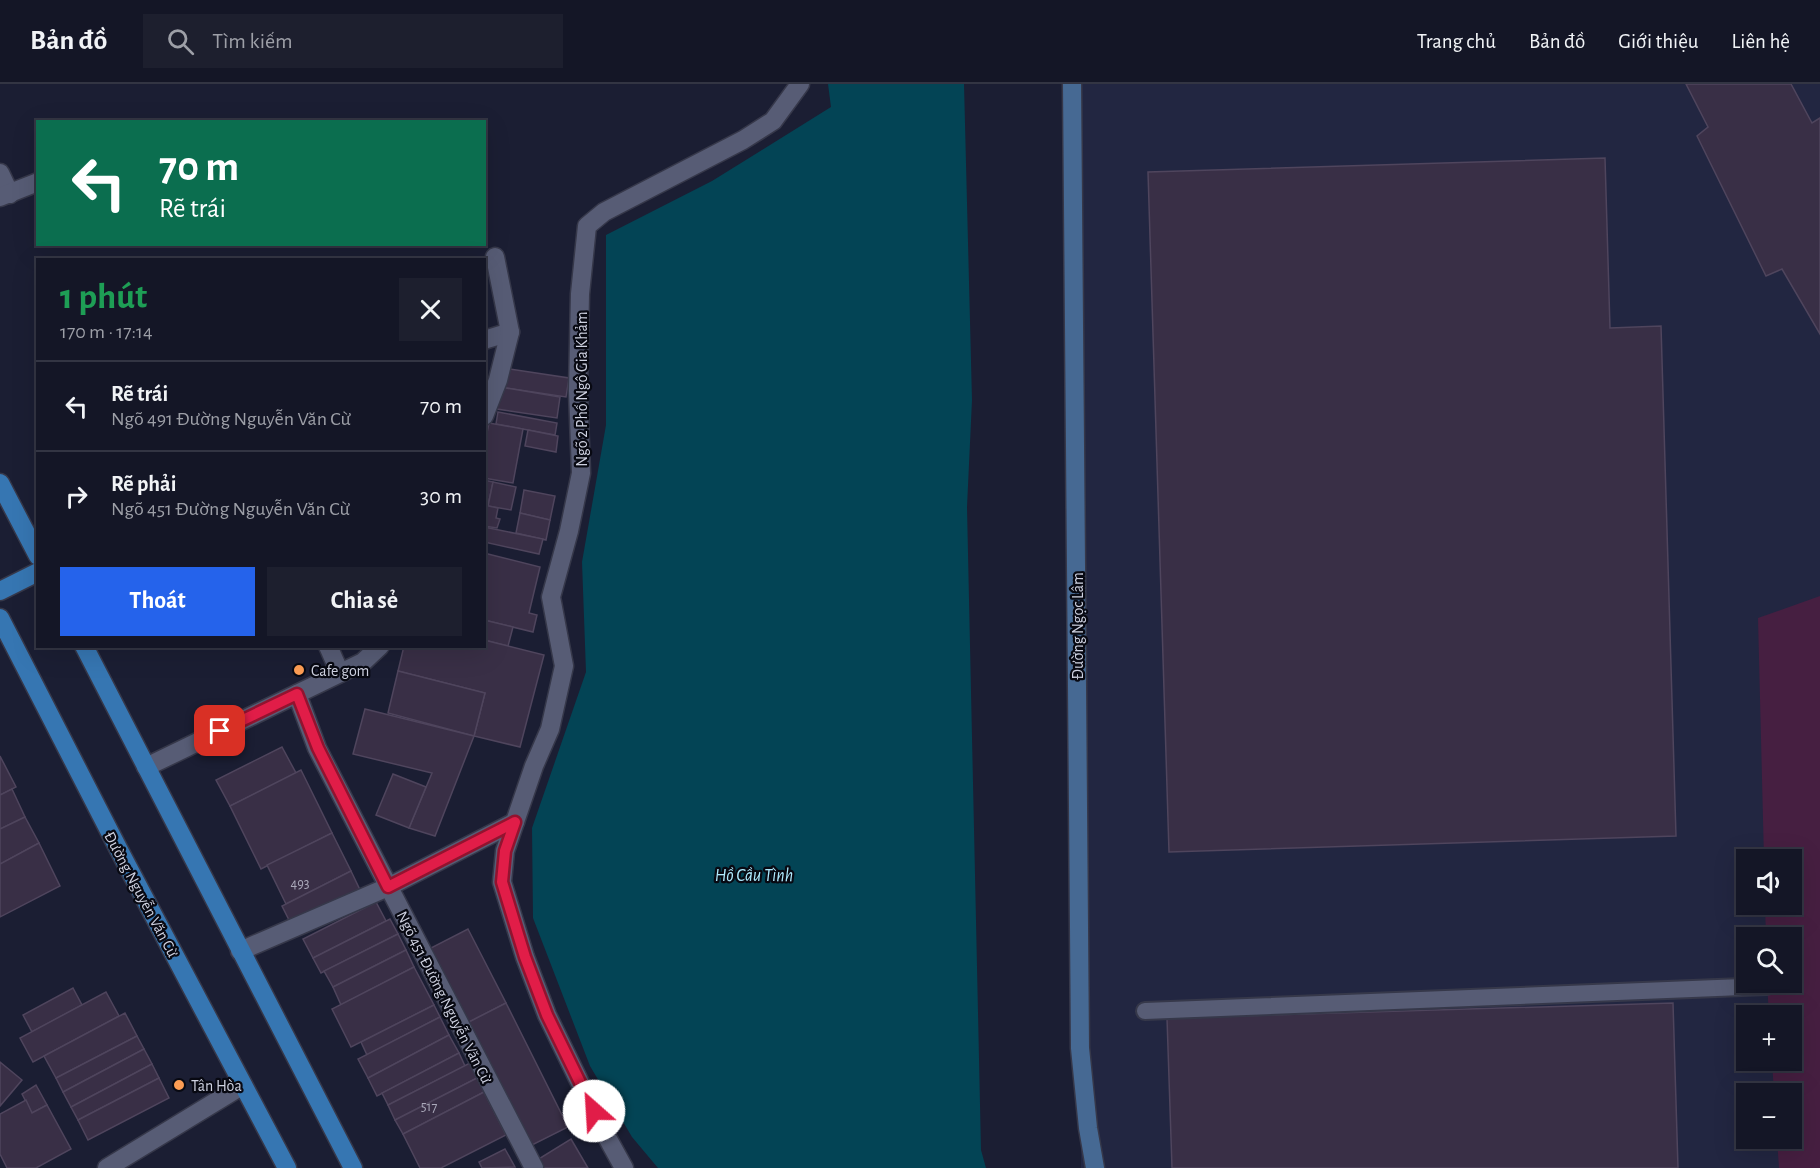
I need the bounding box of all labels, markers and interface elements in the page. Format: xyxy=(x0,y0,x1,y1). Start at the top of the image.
search box xyxy=(143,14,563,68)
icon: search xyxy=(164,25,197,58)
text: Bản đồ xyxy=(30,27,107,55)
text: Tìm kiếm xyxy=(212,30,293,52)
text: Trang chủ xyxy=(1417,31,1496,52)
text: Bản đồ xyxy=(1529,31,1585,52)
text: Giới thiệu xyxy=(1618,31,1699,52)
text: Liên hệ xyxy=(1732,31,1790,52)
icon: left xyxy=(60,144,138,222)
text: 70 m xyxy=(159,146,239,188)
text: Rẽ trái xyxy=(159,195,226,222)
button: close xyxy=(399,278,462,341)
text: 1 phút xyxy=(60,279,147,315)
street label: Ngõ 2 Phố Ngô Gia Khảm xyxy=(574,311,590,467)
text: 170 m · 17:14 xyxy=(60,322,153,342)
text: Rẽ trái xyxy=(111,383,168,405)
icon: left xyxy=(60,390,93,423)
text: 70 m xyxy=(420,395,462,417)
text: Ngõ 491 Đường Nguyễn Văn Cừ xyxy=(111,409,351,429)
text: Rẽ phải xyxy=(111,473,176,495)
icon: right xyxy=(60,480,93,513)
text: 30 m xyxy=(420,485,462,507)
text: Ngõ 451 Đường Nguyễn Văn Cừ xyxy=(111,499,350,519)
button: Thoát xyxy=(60,567,255,636)
button: Chia sẻ xyxy=(267,567,462,636)
street label: Đường Ngọc Lâm xyxy=(1070,572,1086,680)
marker: Cafe gom xyxy=(292,663,306,677)
place label: Cafe gom xyxy=(311,663,369,679)
pin xyxy=(194,705,245,756)
icon: arrive xyxy=(203,714,236,747)
street label: Đường Nguyễn Văn Cừ xyxy=(100,828,183,961)
map controls xyxy=(1736,849,1802,1149)
button: sound xyxy=(1736,849,1802,915)
water label: Hồ Cầu Tình xyxy=(715,866,793,885)
house number: 493 xyxy=(290,877,310,891)
street label: Ngõ 451 Đường Nguyễn Văn Cừ xyxy=(393,908,497,1087)
button: search xyxy=(1736,927,1802,993)
button: + xyxy=(1736,1005,1802,1071)
marker: Tân Hòa xyxy=(172,1078,186,1092)
place label: Tân Hòa xyxy=(191,1078,242,1094)
position arrow xyxy=(562,1079,626,1143)
button: − xyxy=(1736,1083,1802,1149)
house number: 517 xyxy=(421,1100,437,1114)

